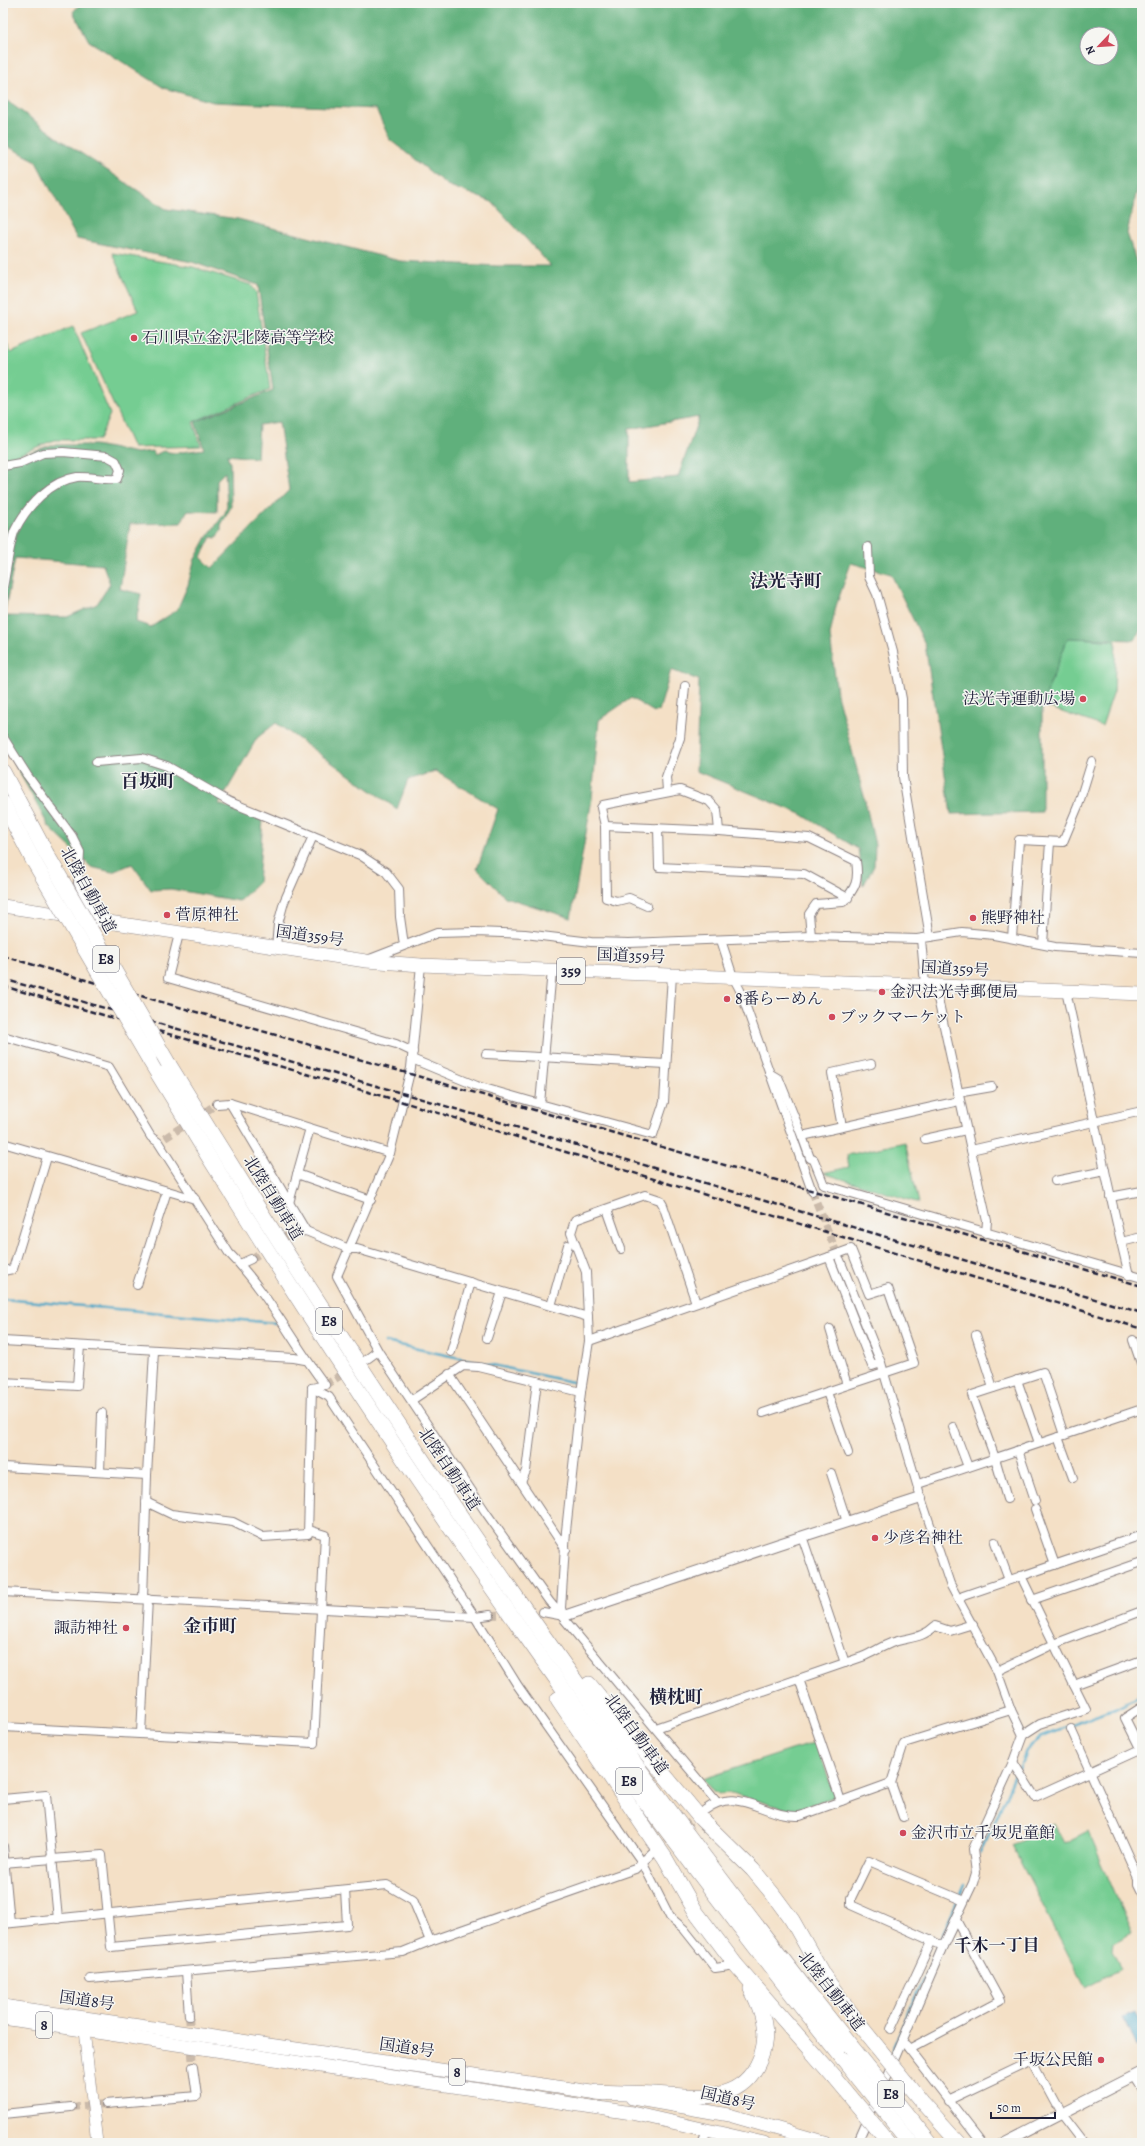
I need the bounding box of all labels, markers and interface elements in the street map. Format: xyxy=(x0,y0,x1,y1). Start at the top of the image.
north arrow xyxy=(1079,26,1119,66)
text: N xyxy=(1082,43,1099,57)
place label: 石川県立金沢北陵高等学校 xyxy=(142,327,334,349)
marker: 石川県立金沢北陵高等学校 xyxy=(129,333,139,343)
district label: 法光寺町 xyxy=(750,569,822,593)
place label: 法光寺運動広場 xyxy=(963,688,1075,710)
marker: 法光寺運動広場 xyxy=(1078,694,1088,704)
district label: 百坂町 xyxy=(121,769,175,793)
street label: 北陸自動車道 xyxy=(55,843,121,937)
place label: 菅原神社 xyxy=(175,904,239,926)
place label: 熊野神社 xyxy=(981,907,1045,929)
marker: 菅原神社 xyxy=(162,910,172,920)
marker: 熊野神社 xyxy=(968,913,978,923)
street label: 国道359号 xyxy=(274,920,346,952)
street label: 国道359号 xyxy=(596,944,666,968)
road number: E8 xyxy=(93,946,119,972)
street label: 国道359号 xyxy=(920,956,990,982)
road number: 359 xyxy=(557,958,585,984)
place label: 金沢法光寺郵便局 xyxy=(890,981,1018,1003)
marker: 金沢法光寺郵便局 xyxy=(877,987,887,997)
place label: 8番らーめん xyxy=(735,988,823,1010)
marker: 8番らーめん xyxy=(722,994,732,1004)
place label: ブックマーケット xyxy=(840,1006,966,1028)
marker: ブックマーケット xyxy=(827,1012,837,1022)
street label: 北陸自動車道 xyxy=(238,1151,308,1245)
road number: E8 xyxy=(316,1308,342,1334)
street label: 北陸自動車道 xyxy=(413,1423,485,1515)
place label: 少彦名神社 xyxy=(883,1527,963,1549)
marker: 少彦名神社 xyxy=(870,1533,880,1543)
district label: 金市町 xyxy=(183,1614,237,1638)
place label: 諏訪神社 xyxy=(54,1617,118,1639)
marker: 諏訪神社 xyxy=(121,1623,131,1633)
district label: 横枕町 xyxy=(649,1685,703,1709)
street label: 北陸自動車道 xyxy=(599,1689,673,1779)
road number: E8 xyxy=(616,1768,642,1794)
place label: 金沢市立千坂児童館 xyxy=(911,1822,1055,1844)
marker: 金沢市立千坂児童館 xyxy=(898,1828,908,1838)
district label: 千木一丁目 xyxy=(955,1934,1040,1957)
street label: 北陸自動車道 xyxy=(793,1946,869,2036)
street label: 国道8号 xyxy=(58,1986,116,2016)
road number: 8 xyxy=(36,2012,52,2038)
street label: 国道8号 xyxy=(378,2033,436,2063)
place label: 千坂公民館 xyxy=(1013,2049,1093,2071)
marker: 千坂公民館 xyxy=(1096,2055,1106,2065)
road number: 8 xyxy=(449,2059,465,2085)
road number: E8 xyxy=(878,2081,904,2107)
street label: 国道8号 xyxy=(698,2082,758,2116)
scale bar xyxy=(991,2094,1055,2120)
text: 50 m xyxy=(997,2100,1021,2116)

